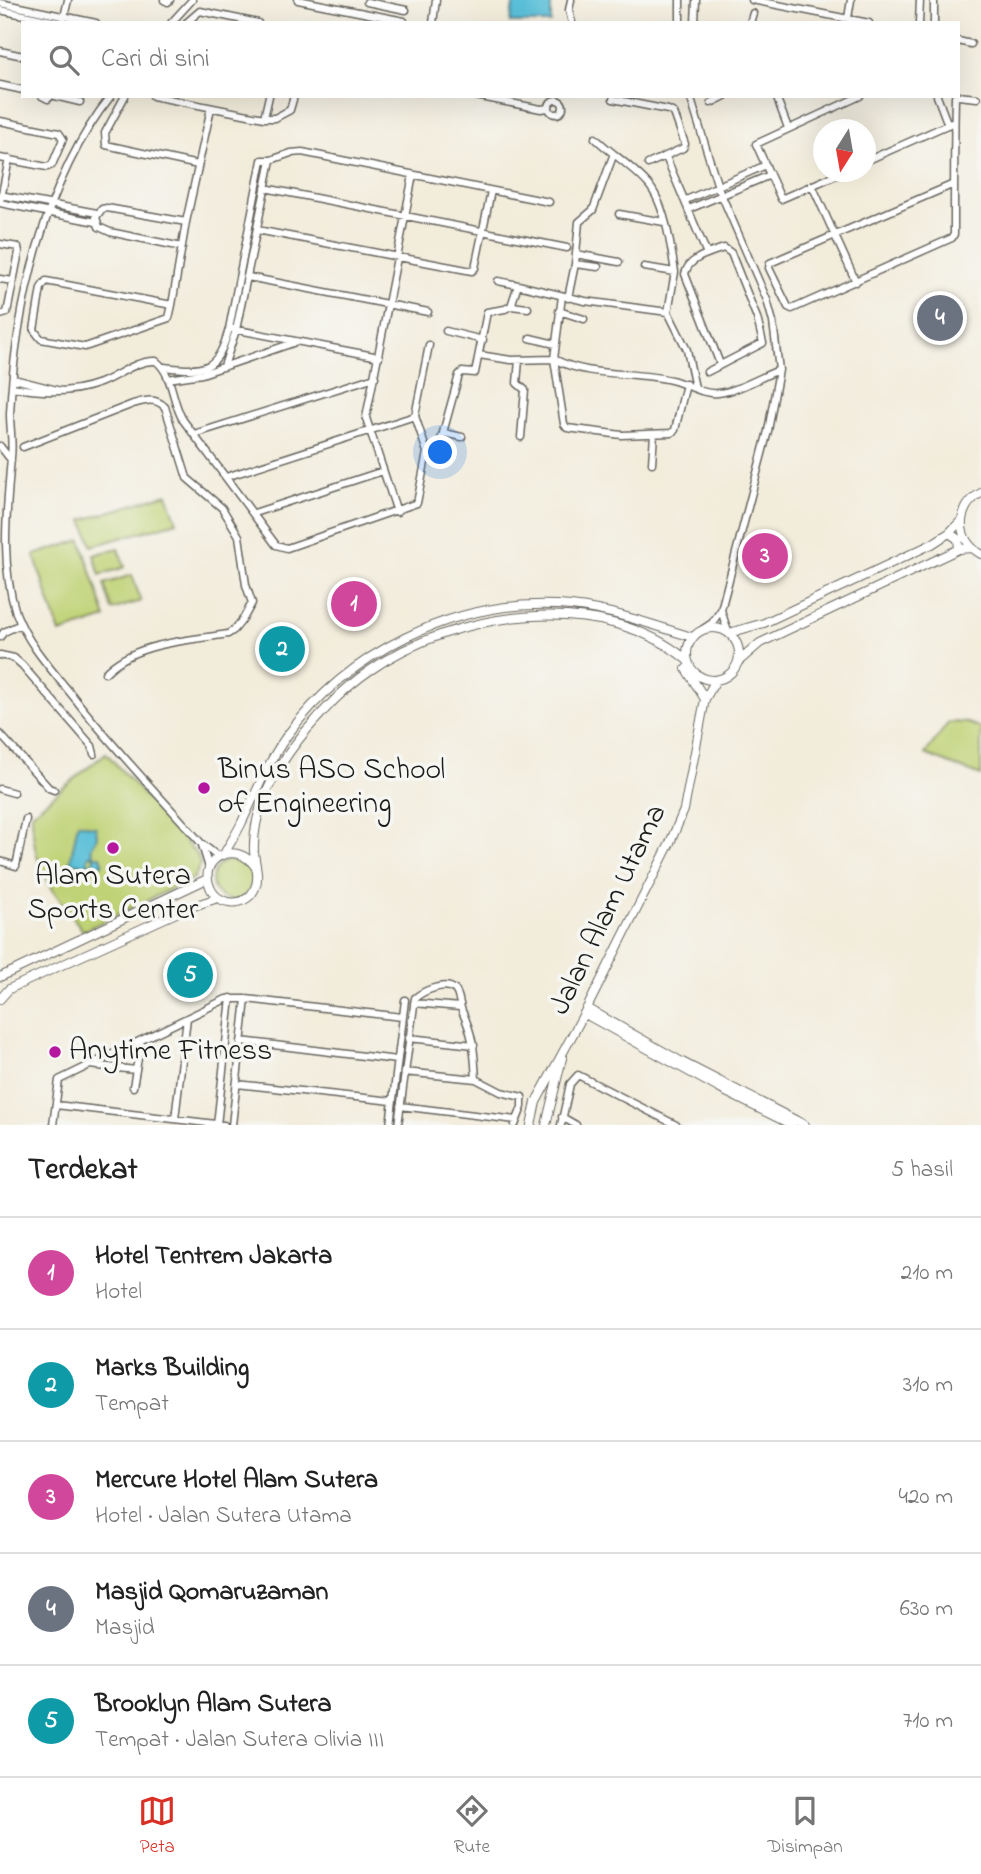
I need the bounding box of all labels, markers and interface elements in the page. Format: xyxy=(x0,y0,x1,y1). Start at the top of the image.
search box xyxy=(21,21,960,98)
icon: search xyxy=(45,41,83,79)
text: Cari di sini xyxy=(101,41,210,79)
north arrow xyxy=(813,119,876,182)
pin: 4 xyxy=(917,292,963,344)
your location xyxy=(423,435,457,469)
pin: 3 xyxy=(742,530,788,582)
pin: 1 xyxy=(331,578,377,630)
pin: 2 xyxy=(259,623,305,675)
place label: Binus ASO School of Engineering xyxy=(217,749,445,827)
marker: Binus ASO School of Engineering xyxy=(196,780,212,796)
street label: Jalan Alam Utama xyxy=(539,797,679,1023)
marker: Alam Sutera Sports Center xyxy=(105,840,121,856)
place label: Alam Sutera Sports Center xyxy=(28,855,199,933)
pin: 5 xyxy=(167,949,213,1001)
place label: Anytime Fitness xyxy=(69,1030,272,1074)
marker: Anytime Fitness xyxy=(47,1044,63,1060)
text: Terdekat xyxy=(28,1149,138,1193)
text: 5 hasil xyxy=(891,1154,953,1187)
text: Hotel Tentrem Jakarta xyxy=(95,1238,332,1276)
text: 1 xyxy=(47,1257,55,1290)
text: 210 m xyxy=(901,1257,953,1290)
text: Hotel xyxy=(95,1276,142,1309)
text: Marks Building xyxy=(95,1350,249,1388)
text: 2 xyxy=(45,1369,57,1402)
text: 310 m xyxy=(903,1369,953,1402)
text: Tempat xyxy=(95,1388,169,1421)
text: Mercure Hotel Alam Sutera xyxy=(95,1462,378,1500)
text: 3 xyxy=(46,1481,56,1514)
text: 420 m xyxy=(899,1481,953,1514)
text: Hotel · Jalan Sutera Utama xyxy=(95,1500,352,1533)
text: Masjid Qomaruzaman xyxy=(95,1574,328,1612)
text: 4 xyxy=(46,1593,56,1626)
text: 630 m xyxy=(900,1593,953,1626)
text: Masjid xyxy=(95,1612,155,1645)
text: Brooklyn Alam Sutera xyxy=(95,1686,331,1724)
text: 5 xyxy=(44,1705,58,1738)
text: 710 m xyxy=(903,1705,953,1738)
text: Tempat · Jalan Sutera Olivia III xyxy=(95,1724,384,1757)
tab: Peta xyxy=(138,1792,176,1861)
tab: Rute xyxy=(453,1792,491,1861)
tab: Disimpan xyxy=(768,1792,843,1861)

